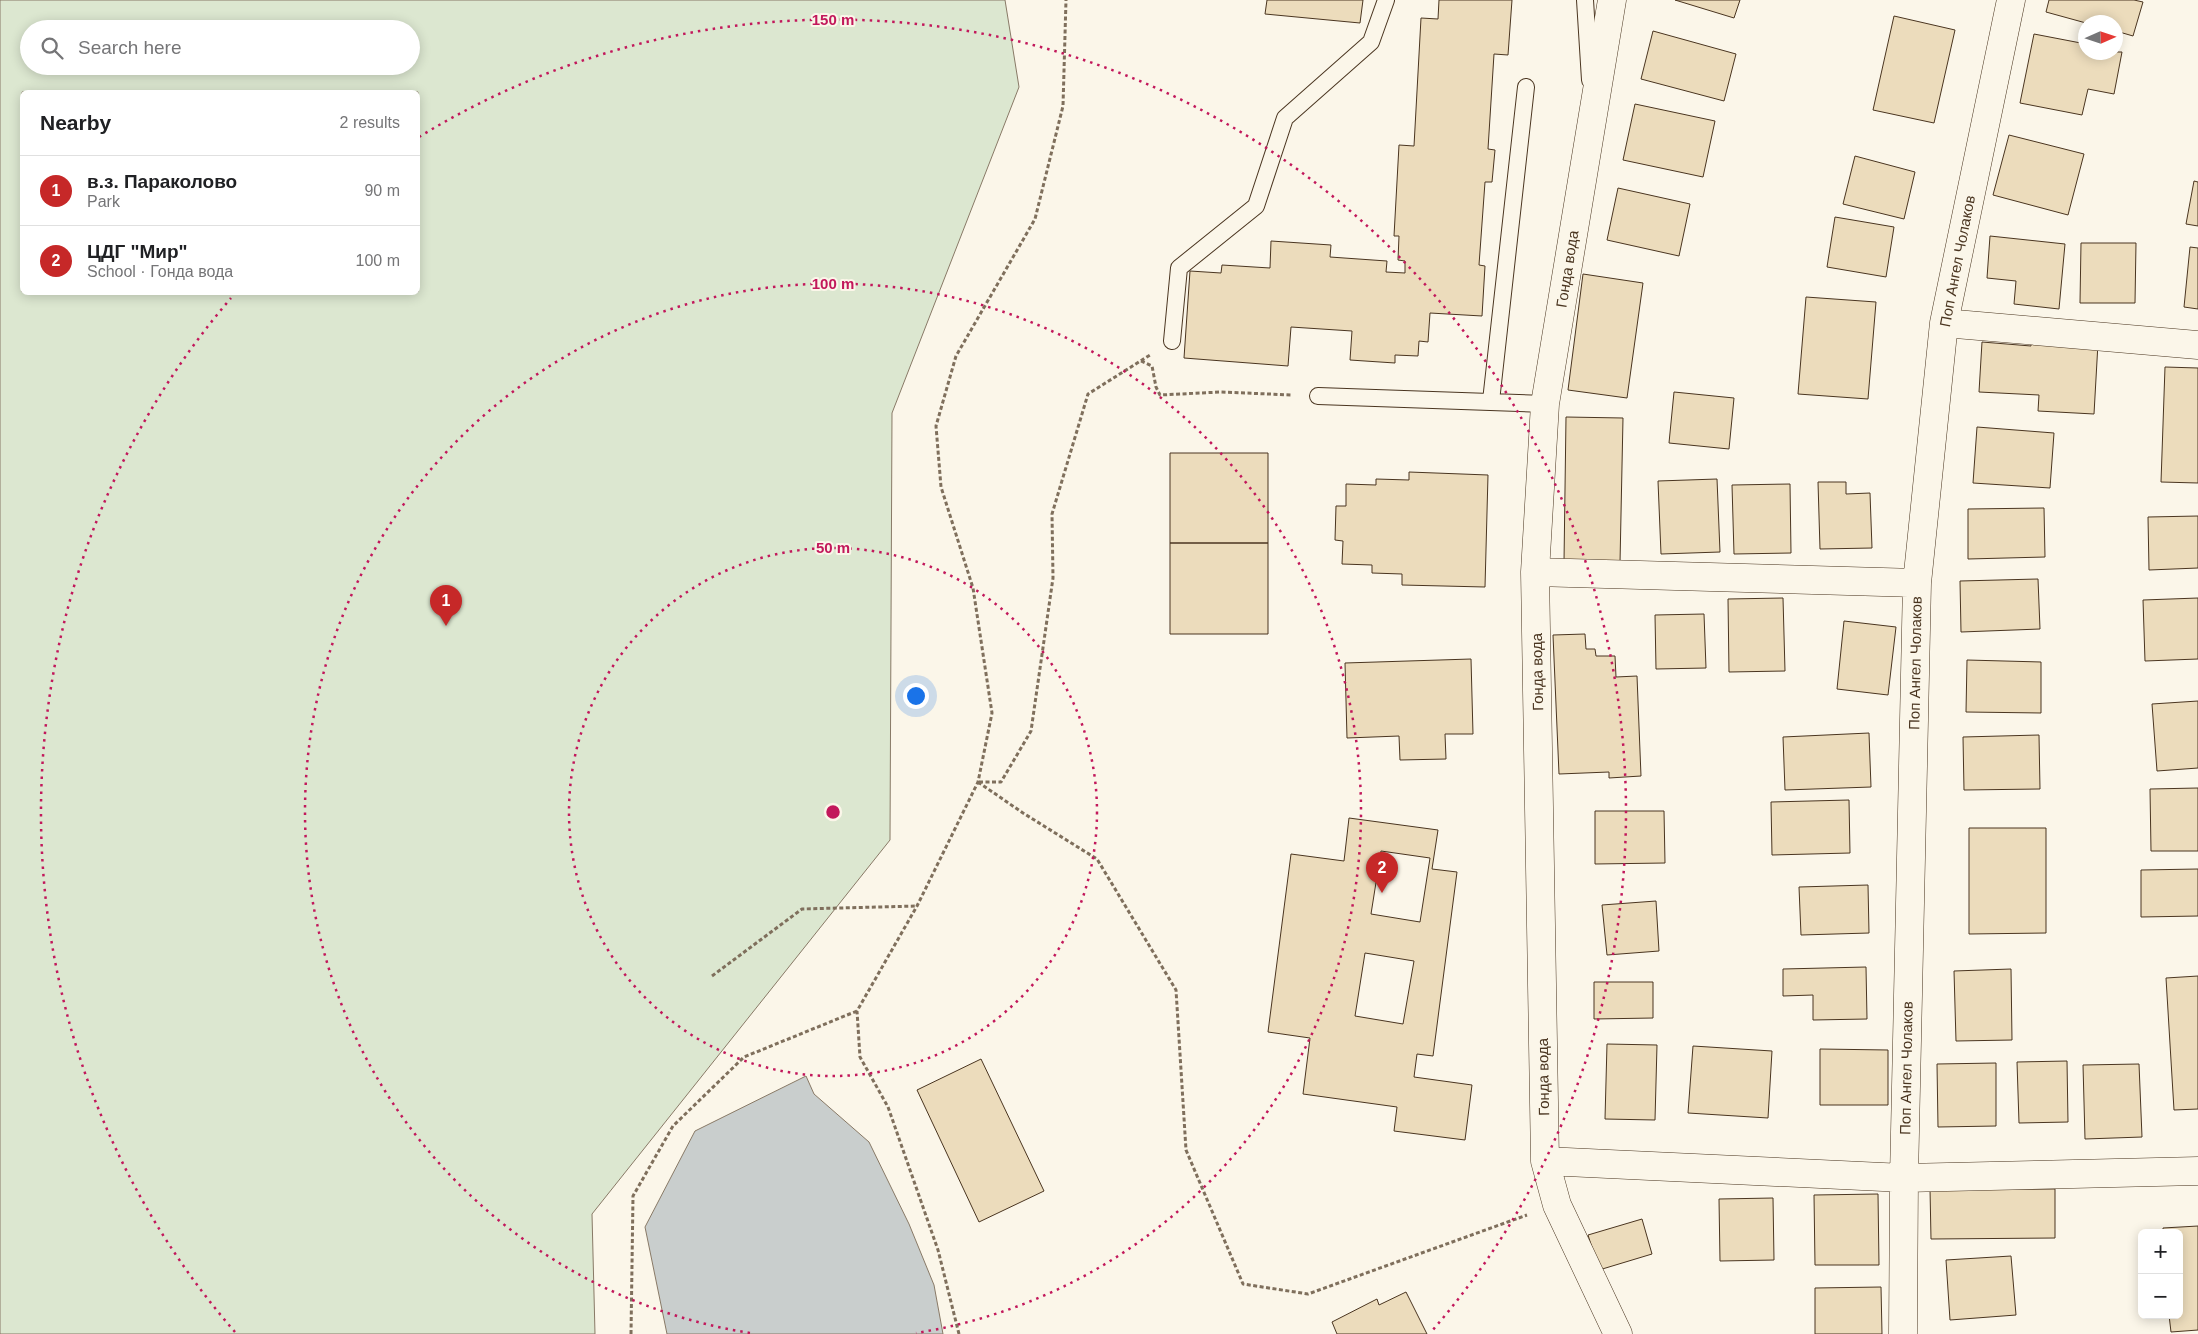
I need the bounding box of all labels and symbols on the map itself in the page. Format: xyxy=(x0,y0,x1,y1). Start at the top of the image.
text: 150 m xyxy=(812,11,854,28)
north arrow xyxy=(2078,15,2123,60)
street label: Поп Ангел Чолаков xyxy=(1936,194,1978,328)
street label: Гонда вода xyxy=(1553,229,1582,309)
text: 100 m xyxy=(812,275,854,292)
text: 50 m xyxy=(816,539,850,556)
pin: 1 xyxy=(430,585,462,626)
street label: Поп Ангел Чолаков xyxy=(1905,596,1925,730)
street label: Гонда вода xyxy=(1528,632,1546,711)
your location xyxy=(903,683,929,709)
centre of rings xyxy=(824,803,842,821)
pin: 2 xyxy=(1366,852,1398,893)
street label: Поп Ангел Чолаков xyxy=(1896,1001,1916,1135)
street label: Гонда вода xyxy=(1534,1037,1552,1116)

